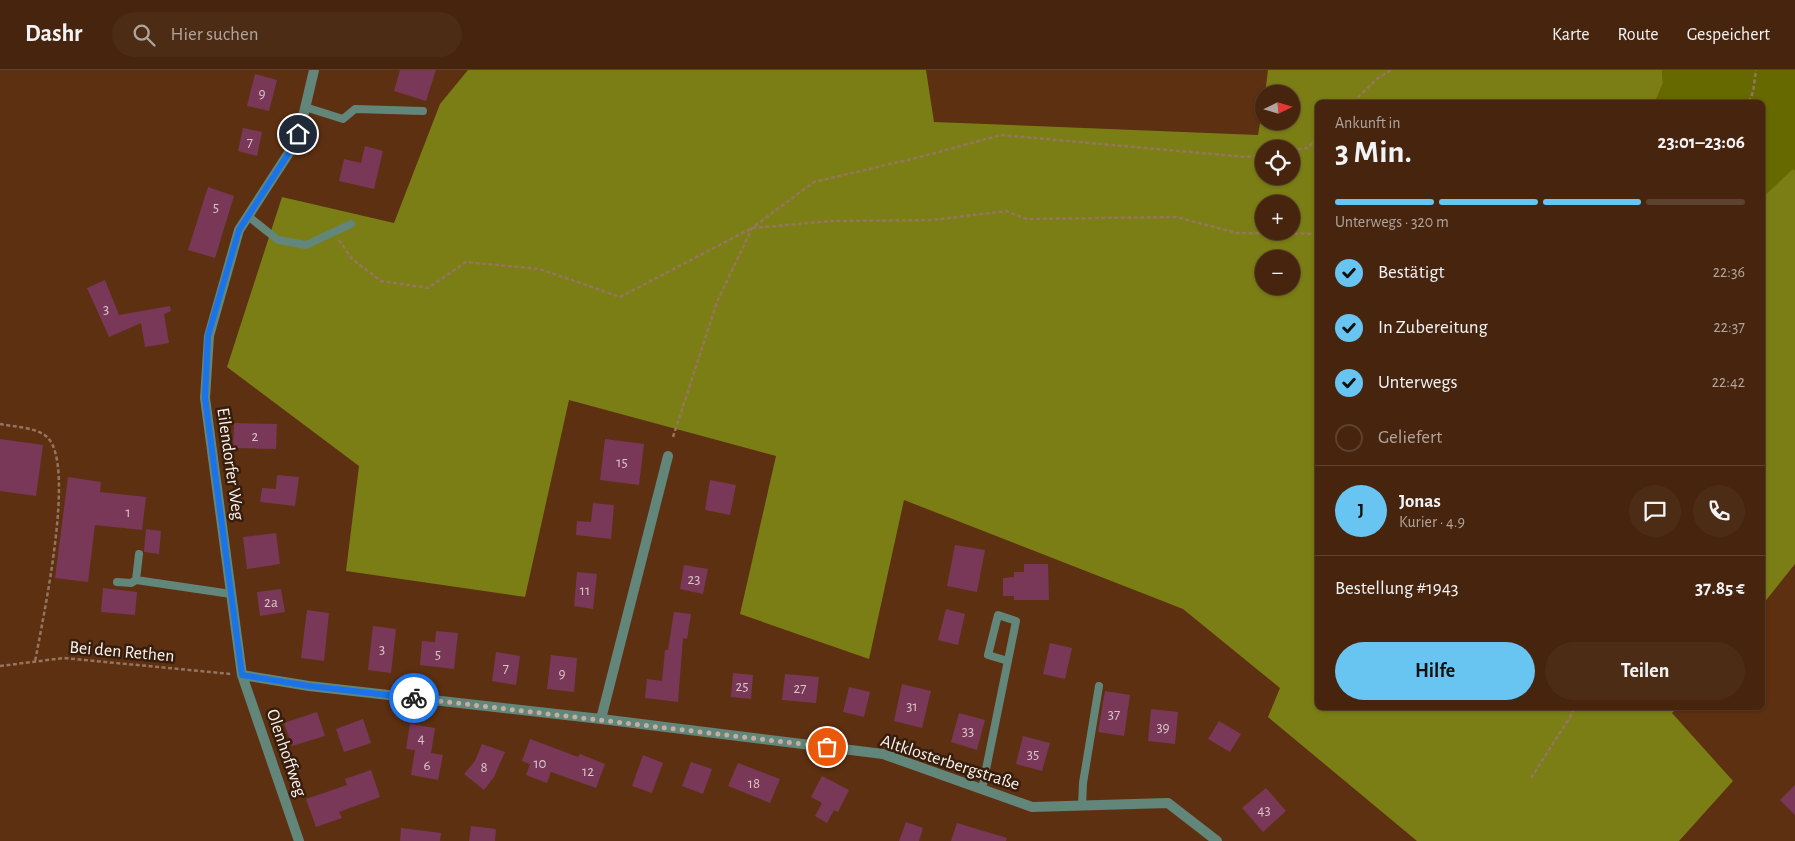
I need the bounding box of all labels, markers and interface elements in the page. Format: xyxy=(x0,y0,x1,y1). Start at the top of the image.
search box xyxy=(112,12,462,57)
icon: search xyxy=(130,21,158,49)
text: Dashr xyxy=(25,22,82,46)
text: Hier suchen xyxy=(170,25,258,44)
text: Karte xyxy=(1552,26,1589,44)
text: Route xyxy=(1617,26,1659,44)
text: Gespeichert xyxy=(1687,26,1770,44)
north arrow xyxy=(1255,85,1300,130)
map controls xyxy=(1255,85,1300,295)
house number: 9 xyxy=(258,86,266,101)
pin xyxy=(277,113,319,155)
text: Ankunft in xyxy=(1335,115,1401,131)
icon: home xyxy=(284,120,312,148)
text: 23:01–23:06 xyxy=(1657,133,1745,152)
house number: 7 xyxy=(247,135,253,150)
text: 3 Min. xyxy=(1335,136,1412,168)
button: locate xyxy=(1255,140,1300,185)
button: + xyxy=(1255,195,1300,240)
house number: 5 xyxy=(213,200,219,215)
text: Unterwegs · 320 m xyxy=(1335,214,1449,230)
button: − xyxy=(1255,250,1300,295)
icon: check xyxy=(1335,259,1363,287)
text: Bestätigt xyxy=(1378,263,1445,282)
text: 22:36 xyxy=(1713,264,1745,280)
house number: 3 xyxy=(103,302,109,317)
icon: check xyxy=(1335,314,1363,342)
text: In Zubereitung xyxy=(1378,318,1488,337)
text: 22:37 xyxy=(1714,319,1745,335)
icon: check xyxy=(1335,369,1363,397)
text: Unterwegs xyxy=(1378,373,1458,392)
text: 22:42 xyxy=(1712,374,1745,390)
street label: Eilendorfer Weg xyxy=(213,407,247,522)
text: Geliefert xyxy=(1378,428,1442,447)
house number: 2 xyxy=(252,429,259,444)
house number: 15 xyxy=(616,455,628,470)
button: chat xyxy=(1629,485,1681,537)
button: phone xyxy=(1693,485,1745,537)
text: Jonas xyxy=(1399,492,1441,511)
text: J xyxy=(1358,501,1364,520)
house number: 1 xyxy=(125,505,131,520)
text: Kurier · 4.9 xyxy=(1399,514,1465,530)
house number: 23 xyxy=(687,572,701,587)
text: Bestellung #1943 xyxy=(1335,579,1459,598)
text: 37.85 € xyxy=(1695,579,1745,598)
house number: 11 xyxy=(580,583,590,598)
house number: 2a xyxy=(264,595,278,610)
street label: Bei den Rethen xyxy=(69,638,175,666)
house number: 3 xyxy=(379,642,385,657)
button: Hilfe xyxy=(1335,642,1535,700)
button: Teilen xyxy=(1545,642,1745,700)
house number: 5 xyxy=(435,647,441,662)
house number: 7 xyxy=(503,661,509,676)
house number: 9 xyxy=(558,666,566,681)
courier xyxy=(389,673,439,723)
house number: 25 xyxy=(735,679,749,694)
house number: 27 xyxy=(793,681,807,696)
icon: bike xyxy=(400,684,428,712)
house number: 31 xyxy=(906,699,918,714)
street label: Olenhoffweg xyxy=(263,707,309,799)
house number: 37 xyxy=(1108,707,1120,722)
house number: 39 xyxy=(1156,720,1170,735)
house number: 33 xyxy=(962,724,974,739)
pin xyxy=(806,726,848,768)
house number: 4 xyxy=(417,731,425,746)
street label: Altklosterbergstraße xyxy=(878,732,1022,794)
icon: bag xyxy=(813,733,841,761)
house number: 35 xyxy=(1027,747,1039,762)
house number: 10 xyxy=(533,756,547,771)
house number: 6 xyxy=(423,758,431,773)
house number: 8 xyxy=(480,760,488,775)
house number: 12 xyxy=(582,764,594,779)
house number: 18 xyxy=(748,776,760,791)
house number: 43 xyxy=(1257,803,1271,818)

